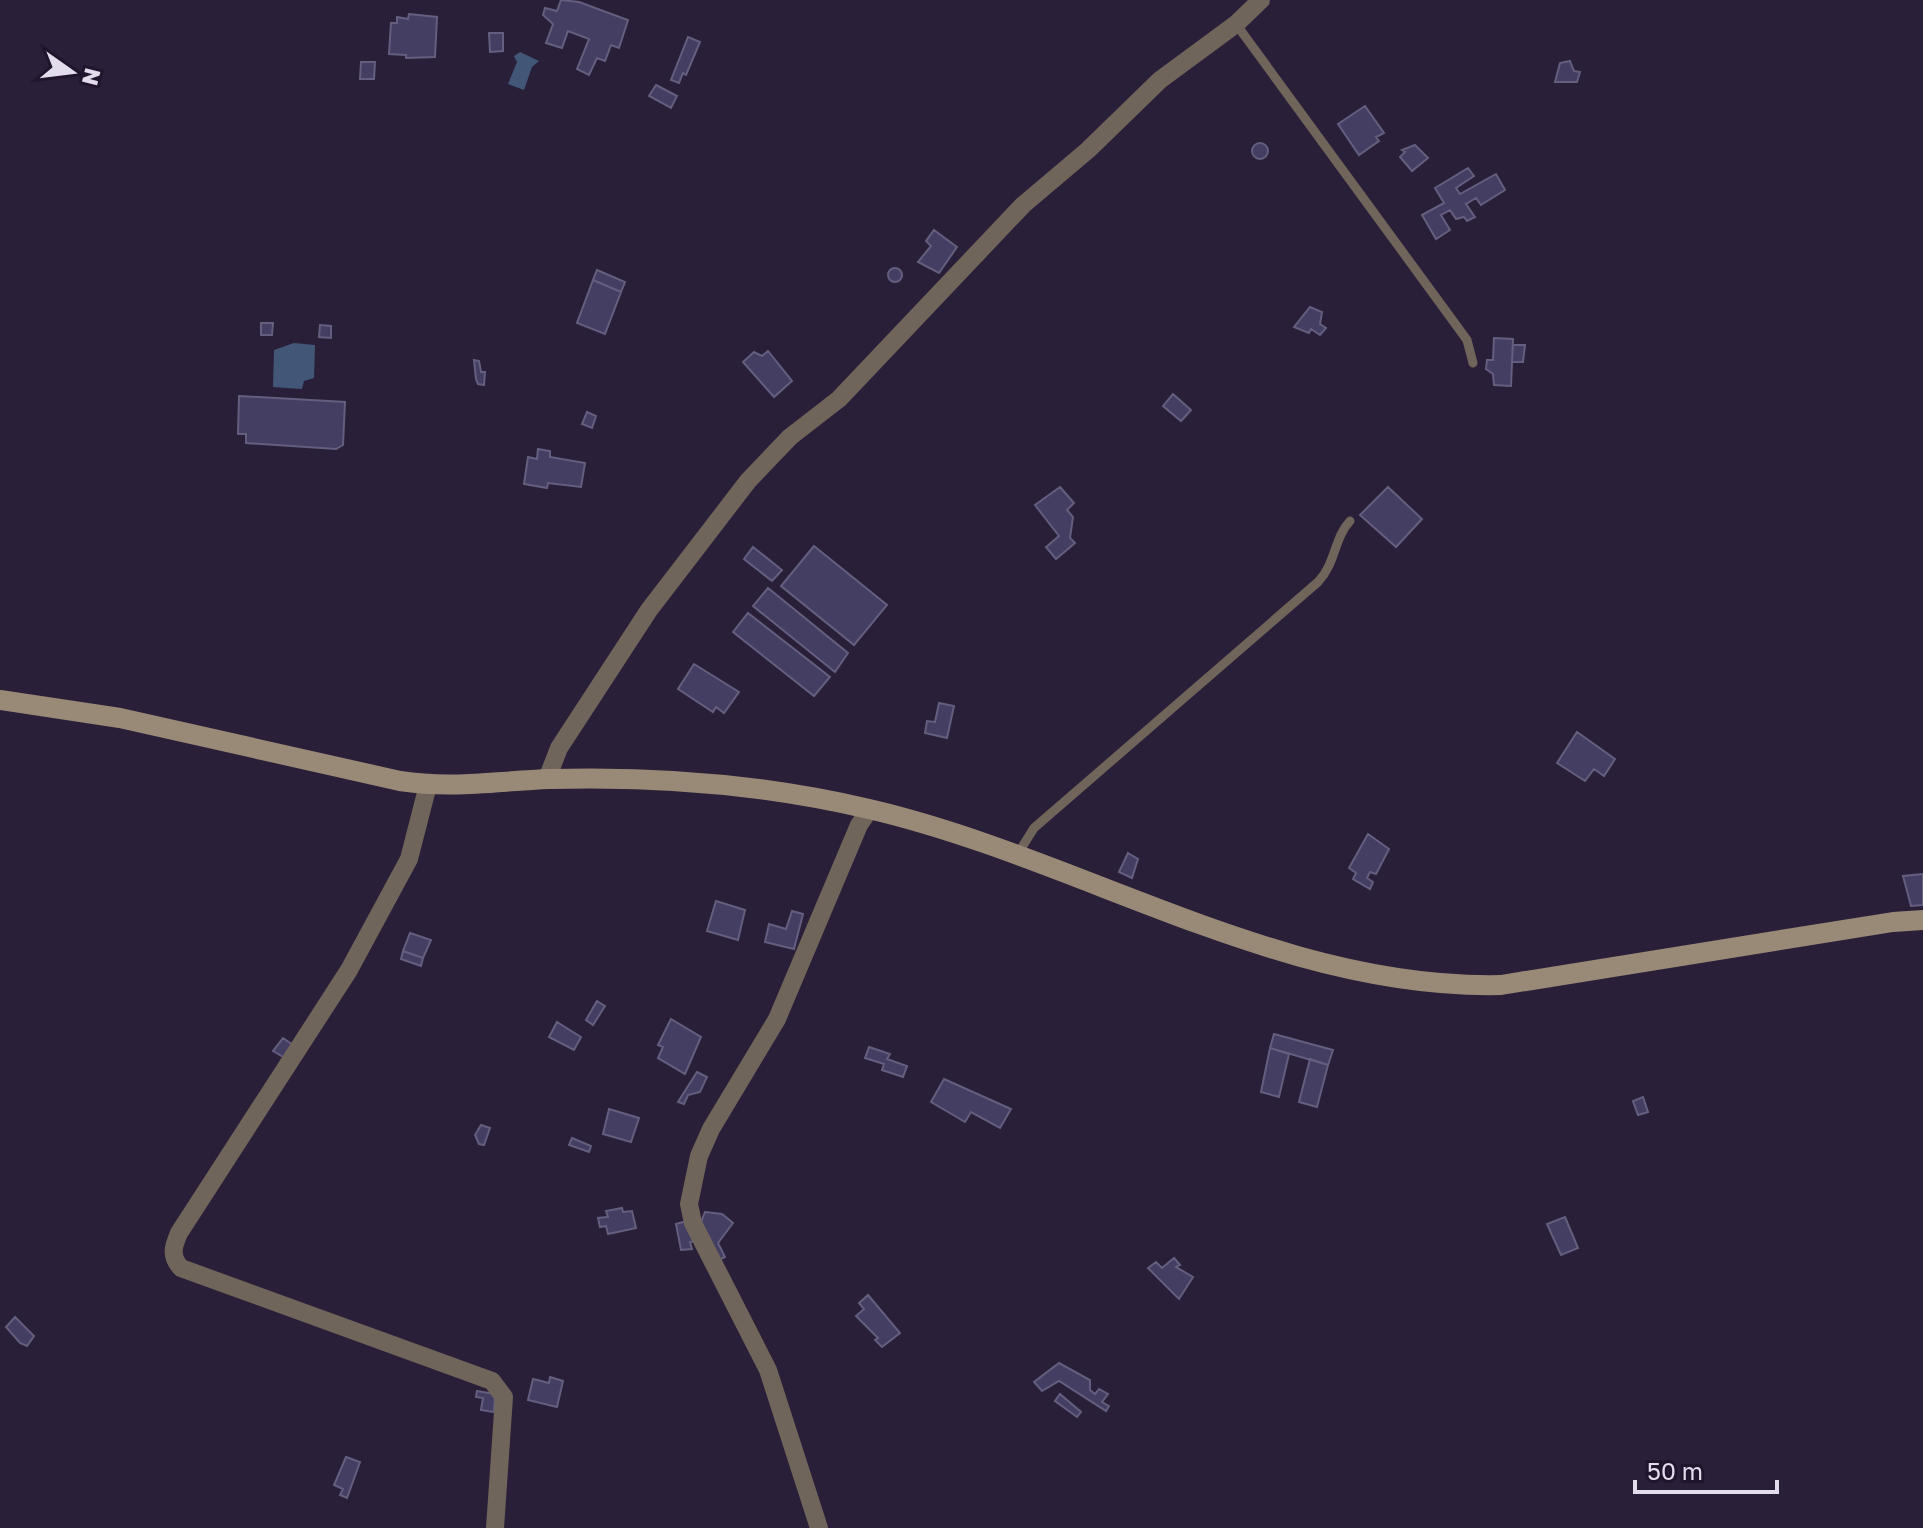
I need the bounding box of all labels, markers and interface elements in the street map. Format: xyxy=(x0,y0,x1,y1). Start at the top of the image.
north arrow xyxy=(32,32,112,112)
text: N xyxy=(77,66,107,88)
scale bar xyxy=(1635,1444,1777,1494)
text: 50 m xyxy=(1647,1456,1703,1485)

